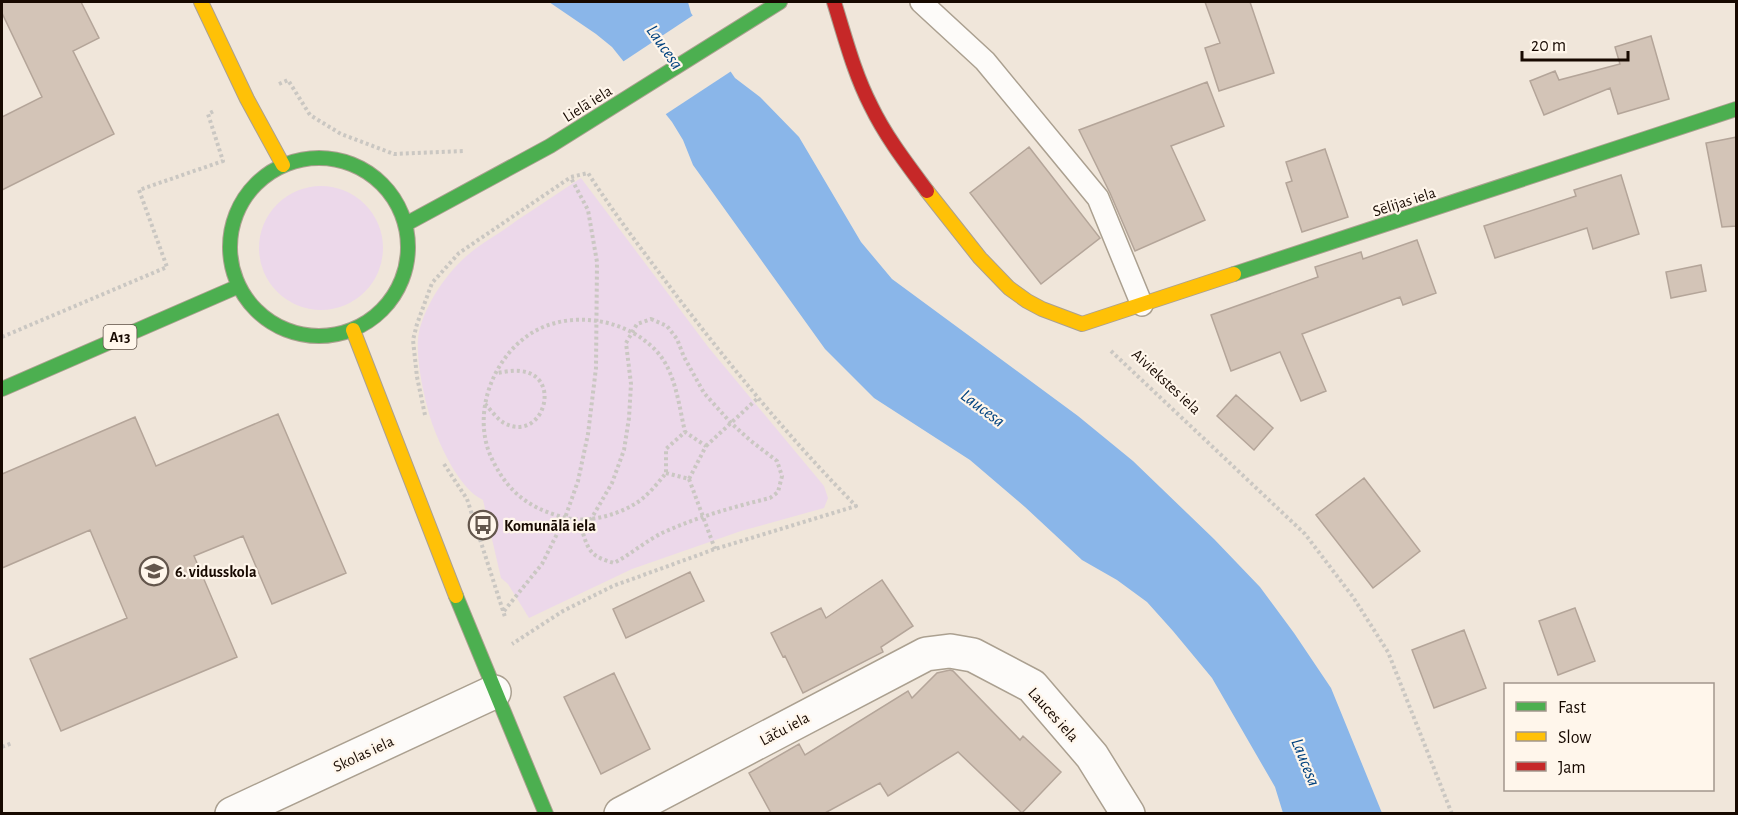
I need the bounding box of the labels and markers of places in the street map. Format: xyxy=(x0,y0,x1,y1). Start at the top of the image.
bus stop icon: Komunālā iela xyxy=(467,509,499,541)
place label: Komunālā iela xyxy=(504,518,596,534)
school or university icon: 6. vidusskola xyxy=(138,555,170,587)
place label: 6. vidusskola xyxy=(175,564,257,580)

